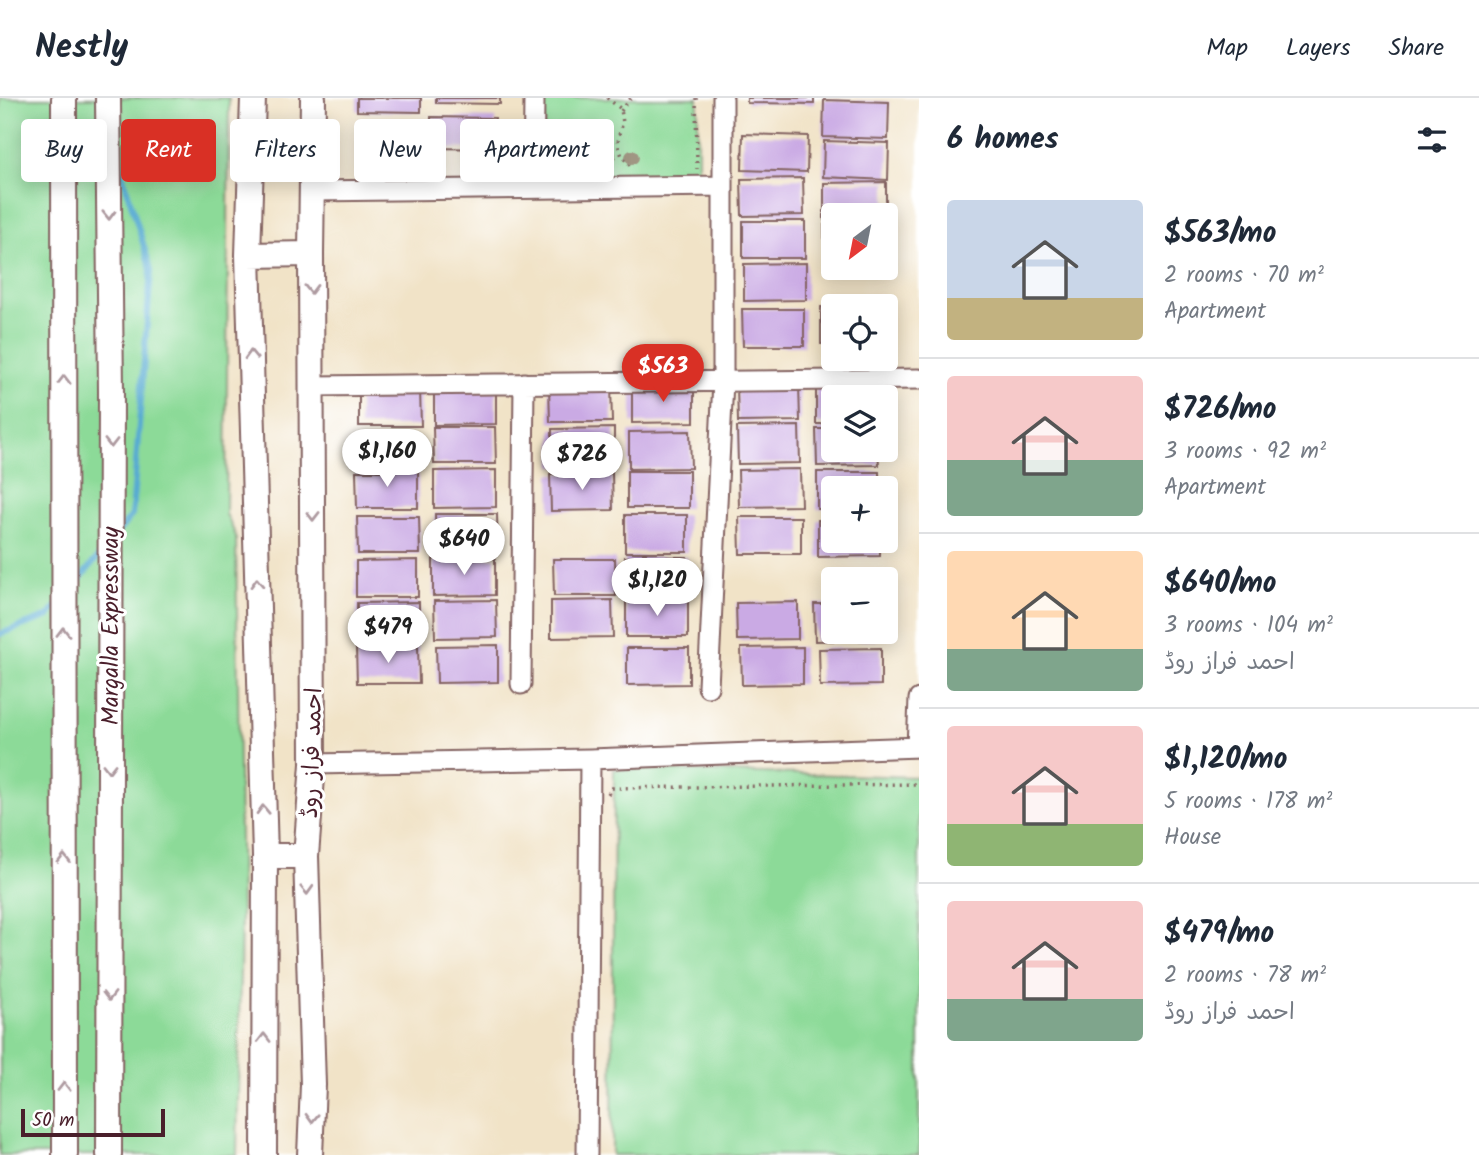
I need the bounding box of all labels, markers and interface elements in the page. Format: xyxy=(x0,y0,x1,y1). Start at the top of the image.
text: Nestly xyxy=(35,22,128,75)
text: Map xyxy=(1206,29,1248,68)
text: Layers xyxy=(1286,29,1350,68)
text: Share xyxy=(1388,29,1444,68)
text: 6 homes xyxy=(947,116,1059,164)
chip: Buy xyxy=(21,119,107,182)
chip: Rent xyxy=(121,119,216,182)
chip: Filters xyxy=(230,119,340,182)
chip: New xyxy=(354,119,446,182)
chip: Apartment xyxy=(460,119,614,182)
icon: filters xyxy=(1413,121,1451,159)
north arrow xyxy=(821,203,898,280)
map controls xyxy=(821,203,898,644)
one-way arrow xyxy=(101,210,117,221)
text: $563/mo xyxy=(1164,210,1276,258)
icon: home xyxy=(1003,228,1087,312)
text: 2 rooms · 70 m² xyxy=(1164,258,1324,294)
one-way arrow xyxy=(303,284,319,294)
button: locate xyxy=(821,294,898,371)
text: Apartment xyxy=(1164,294,1266,330)
pin: $563 xyxy=(622,344,704,404)
text: $563 xyxy=(638,349,688,385)
one-way arrow xyxy=(243,350,259,360)
one-way arrow xyxy=(56,374,72,385)
button: layers xyxy=(821,385,898,462)
text: $726/mo xyxy=(1164,386,1276,434)
icon: home xyxy=(1003,404,1087,488)
pin: $1,160 xyxy=(330,430,444,489)
pin: $726 xyxy=(541,432,623,492)
text: $1,160 xyxy=(358,434,416,470)
text: 3 rooms · 92 m² xyxy=(1164,434,1326,470)
text: $726 xyxy=(557,437,607,473)
one-way arrow xyxy=(103,438,119,448)
text: Apartment xyxy=(1164,470,1266,506)
button: + xyxy=(821,476,898,553)
one-way arrow xyxy=(305,511,321,522)
pin: $640 xyxy=(423,518,505,577)
text: $640 xyxy=(439,522,489,558)
street label: Margalla Expressway xyxy=(94,527,130,725)
pin: $1,120 xyxy=(600,559,714,618)
text: $640/mo xyxy=(1164,560,1276,608)
text: $1,120 xyxy=(628,563,686,599)
button: − xyxy=(821,567,898,644)
one-way arrow xyxy=(250,577,265,588)
icon: home xyxy=(1003,579,1087,663)
pin: $479 xyxy=(347,606,429,665)
text: 3 rooms · 104 m² xyxy=(1164,608,1333,644)
text: $479 xyxy=(364,610,412,646)
one-way arrow xyxy=(55,626,71,637)
text: احمد فراز روڈ xyxy=(1164,645,1295,681)
street label: احمد فراز روڈ xyxy=(293,687,333,819)
text: $1,120/mo xyxy=(1164,736,1287,784)
icon: home xyxy=(1003,754,1087,838)
one-way arrow xyxy=(101,763,117,774)
text: 5 rooms · 178 m² xyxy=(1164,784,1332,820)
one-way arrow xyxy=(256,805,271,816)
text: House xyxy=(1164,820,1221,856)
one-way arrow xyxy=(56,854,72,864)
one-way arrow xyxy=(300,885,315,896)
text: $479/mo xyxy=(1164,910,1274,958)
icon: home xyxy=(1003,929,1087,1013)
text: 2 rooms · 78 m² xyxy=(1164,958,1326,994)
one-way arrow xyxy=(101,991,117,1001)
text: احمد فراز روڈ xyxy=(1164,995,1295,1031)
one-way arrow xyxy=(256,1032,272,1043)
one-way arrow xyxy=(56,1081,72,1092)
scale bar xyxy=(21,1106,164,1138)
text: 50 m xyxy=(32,1106,74,1136)
one-way arrow xyxy=(304,1113,319,1124)

